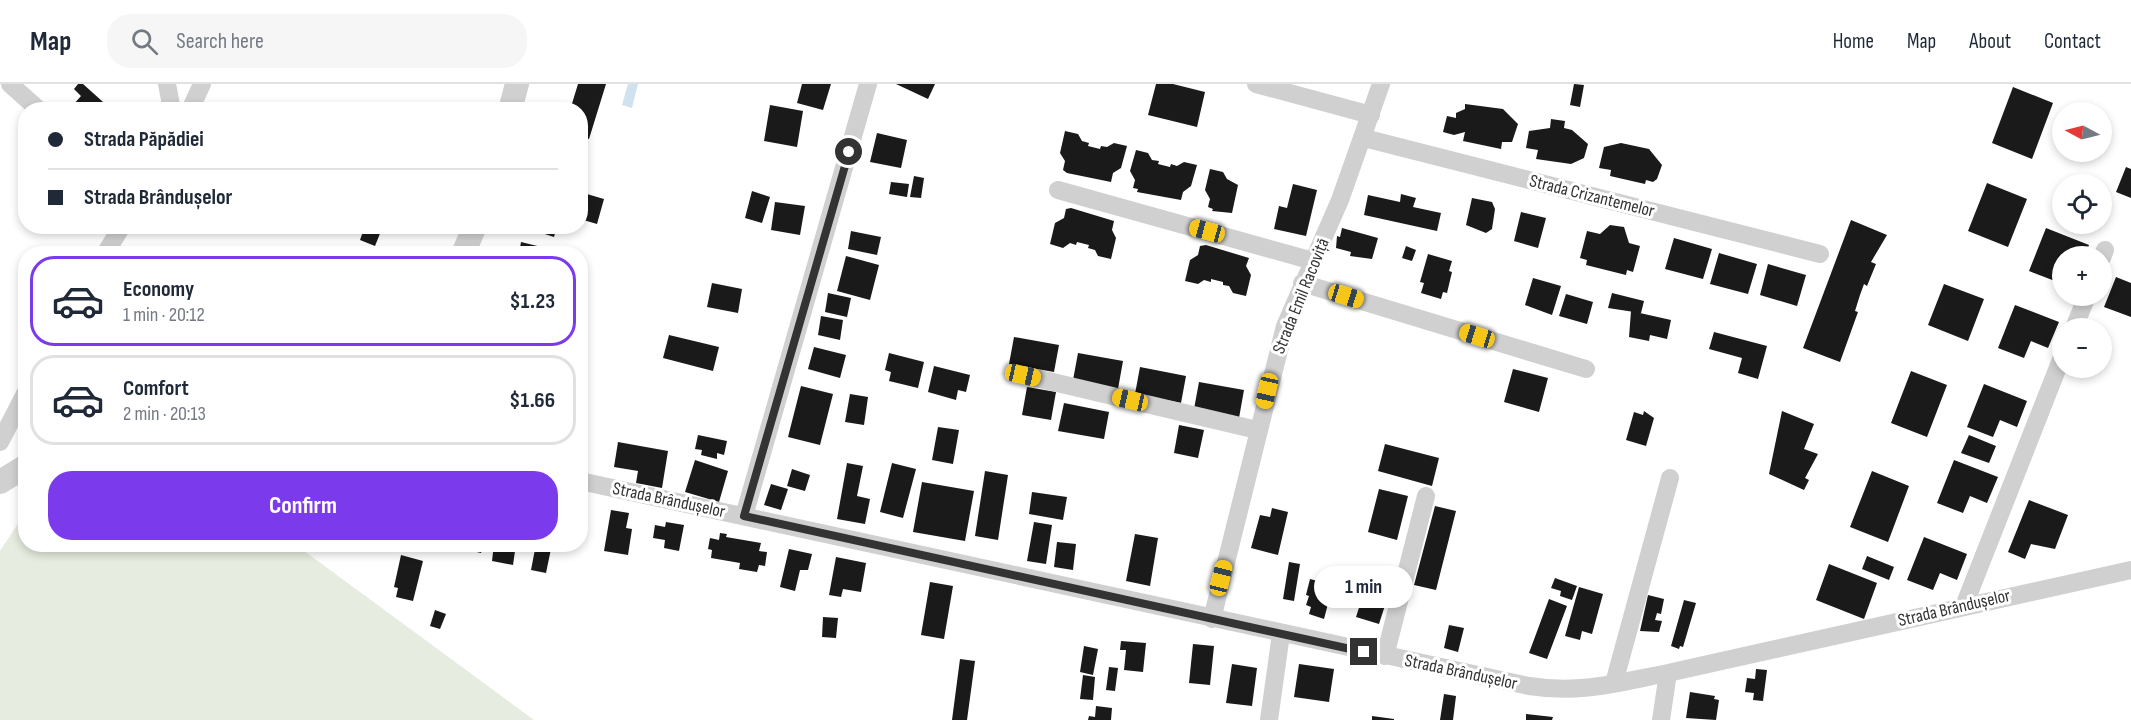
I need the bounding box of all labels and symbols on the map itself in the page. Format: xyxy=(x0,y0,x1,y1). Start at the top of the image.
north arrow xyxy=(2052,102,2112,162)
route start xyxy=(835,138,862,165)
street label: Strada Crizantemelor xyxy=(1527,170,1657,222)
car xyxy=(1187,218,1227,244)
street label: Strada Emil Racoviță xyxy=(1268,235,1334,357)
car xyxy=(1326,282,1366,310)
car xyxy=(1457,322,1497,350)
car xyxy=(1003,362,1043,388)
car xyxy=(1254,371,1280,411)
car xyxy=(1110,387,1150,413)
street label: Strada Brândușelor xyxy=(611,478,727,522)
car xyxy=(1208,558,1234,598)
callout: 1 min xyxy=(1314,565,1414,607)
street label: Strada Brândușelor xyxy=(1896,585,2012,631)
route end xyxy=(1350,638,1377,665)
street label: Strada Brândușelor xyxy=(1403,650,1519,694)

